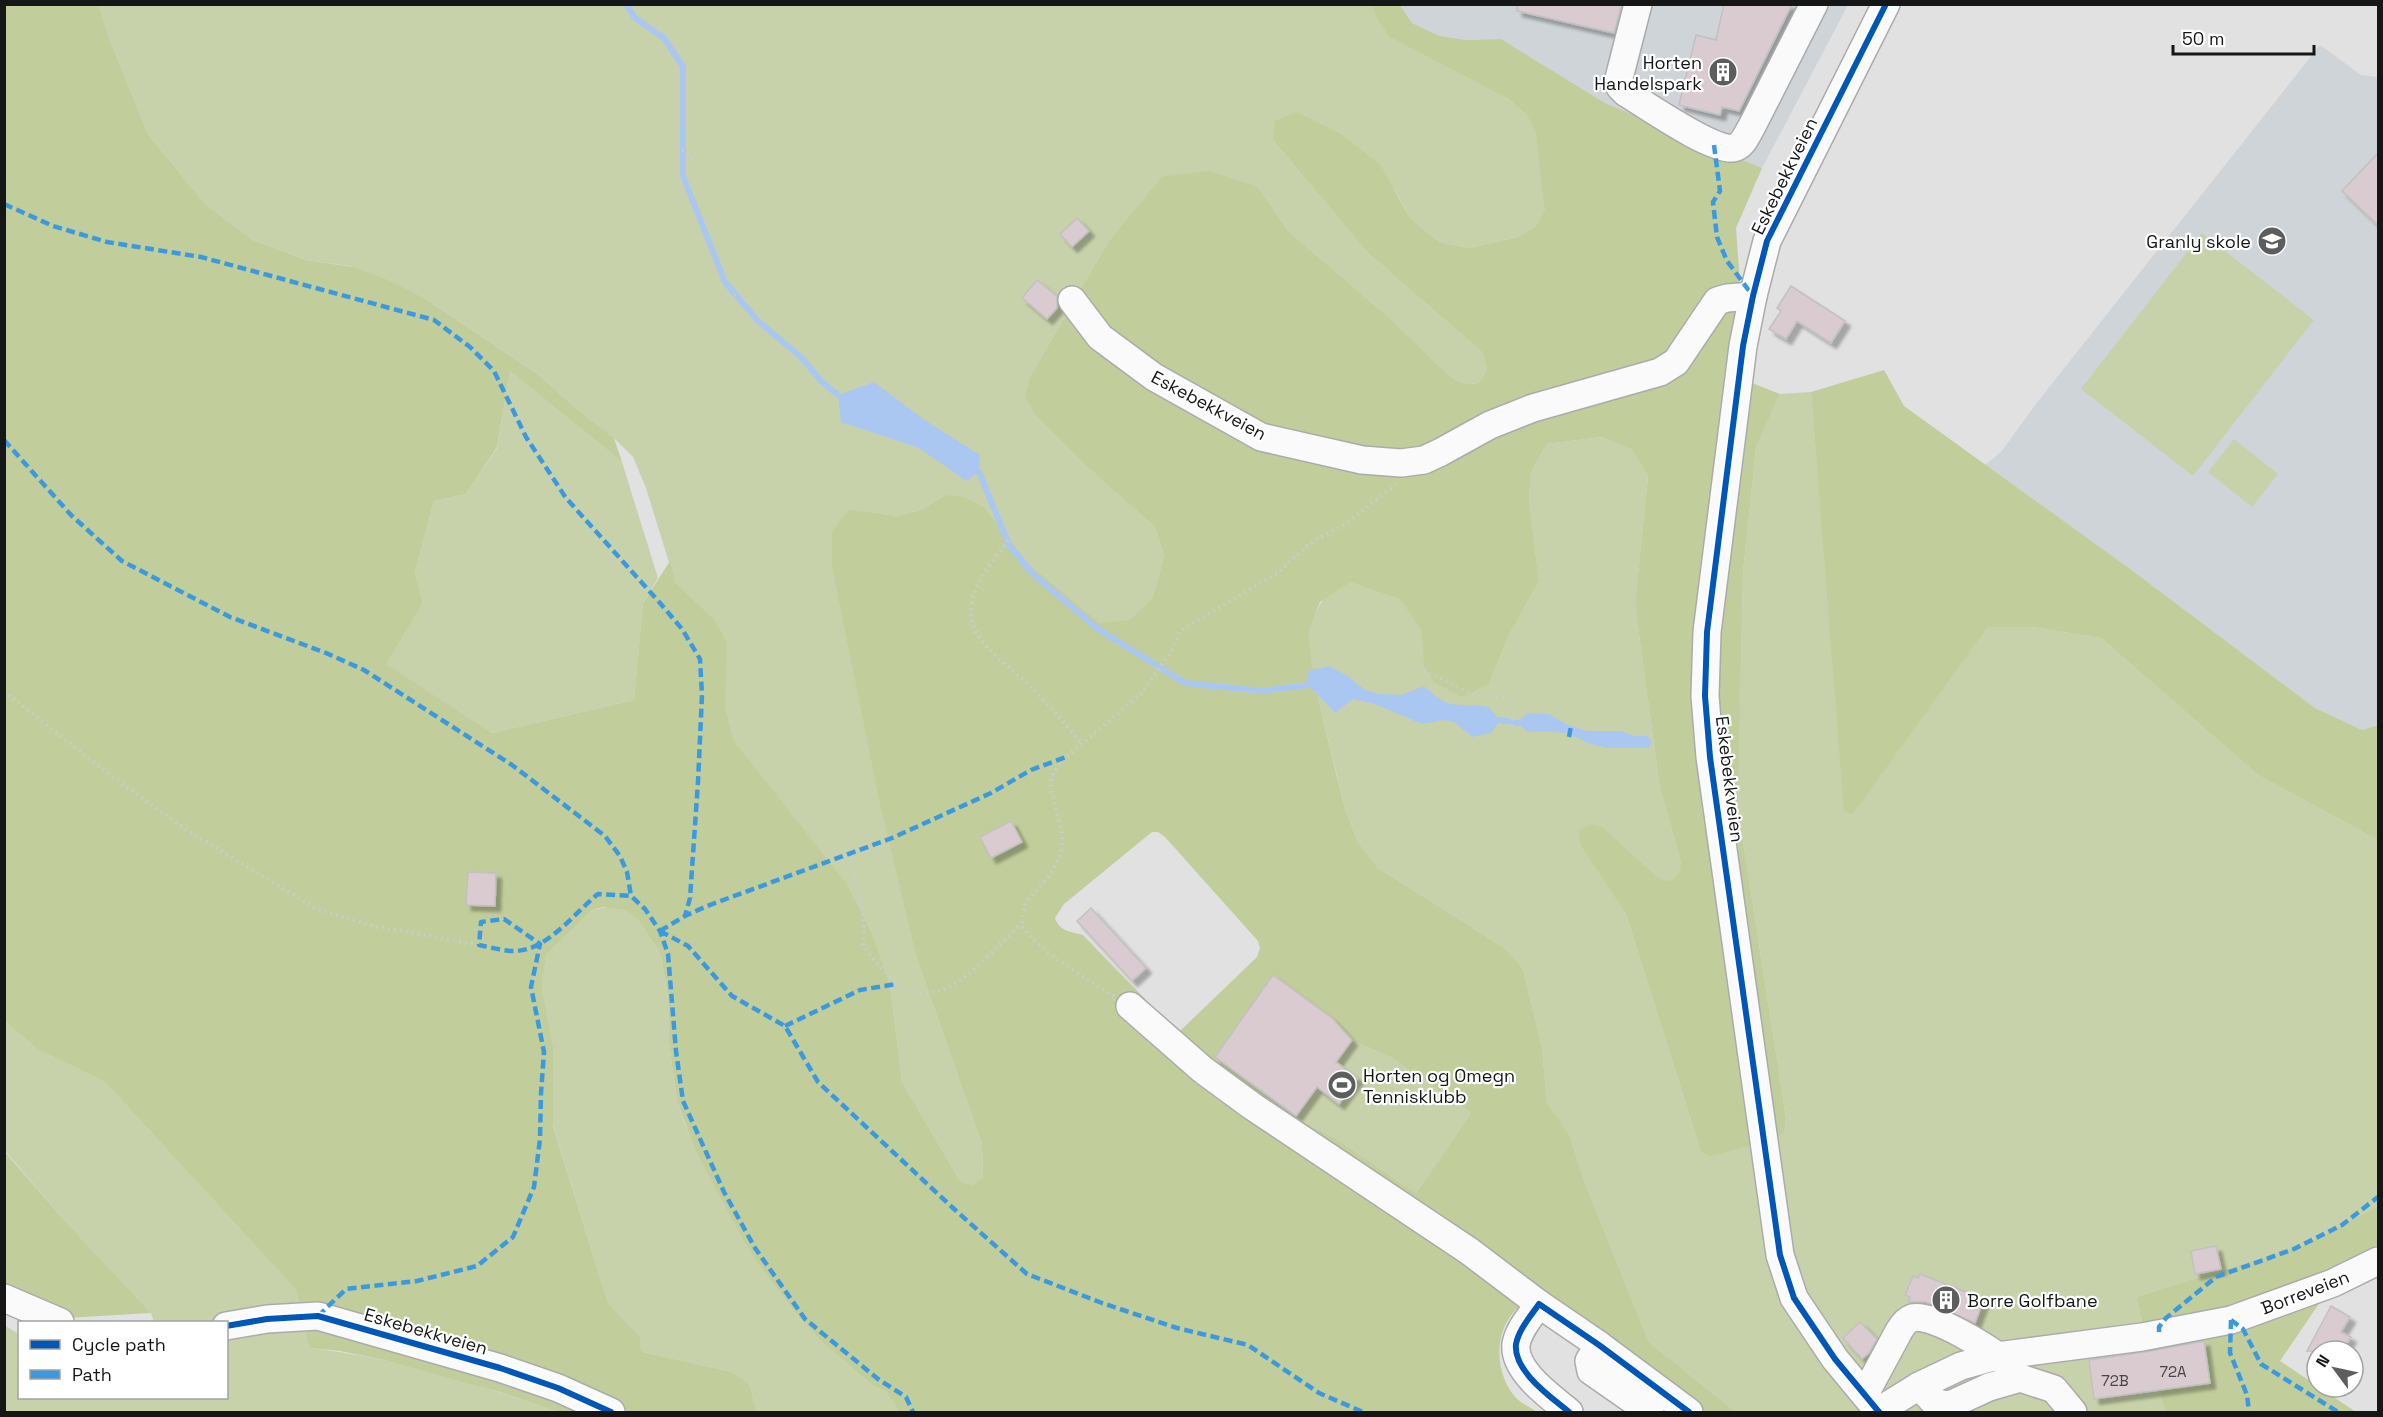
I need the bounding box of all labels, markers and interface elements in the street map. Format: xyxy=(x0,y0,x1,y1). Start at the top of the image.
scale bar xyxy=(2173,18,2314,56)
text: 50 m xyxy=(2182,27,2224,50)
place label: Horten Handelspark xyxy=(1594,51,1702,95)
building icon: Horten Handelspark xyxy=(1707,56,1739,88)
street label: Eskebekkveien xyxy=(1746,114,1822,238)
school or university icon: Granly skole xyxy=(2256,225,2288,257)
place label: Granly skole xyxy=(2146,230,2251,253)
street label: Eskebekkveien xyxy=(1147,365,1271,445)
street label: Eskebekkveien xyxy=(1711,714,1749,844)
place label: Horten og Omegn Tennisklubb xyxy=(1363,1064,1515,1108)
sports icon: Horten og Omegn Tennisklubb xyxy=(1326,1069,1358,1101)
street label: Borreveien xyxy=(2258,1265,2352,1319)
building icon: Borre Golfbane xyxy=(1930,1284,1962,1316)
place label: Borre Golfbane xyxy=(1967,1289,2098,1312)
street label: Eskebekkveien xyxy=(362,1302,490,1360)
legend xyxy=(18,1321,228,1399)
text: Cycle path xyxy=(72,1333,166,1356)
north arrow xyxy=(2305,1339,2365,1399)
text: N xyxy=(2311,1351,2335,1371)
house number: 72A xyxy=(2160,1362,2187,1381)
text: Path xyxy=(72,1363,112,1386)
house number: 72B xyxy=(2101,1371,2129,1390)

